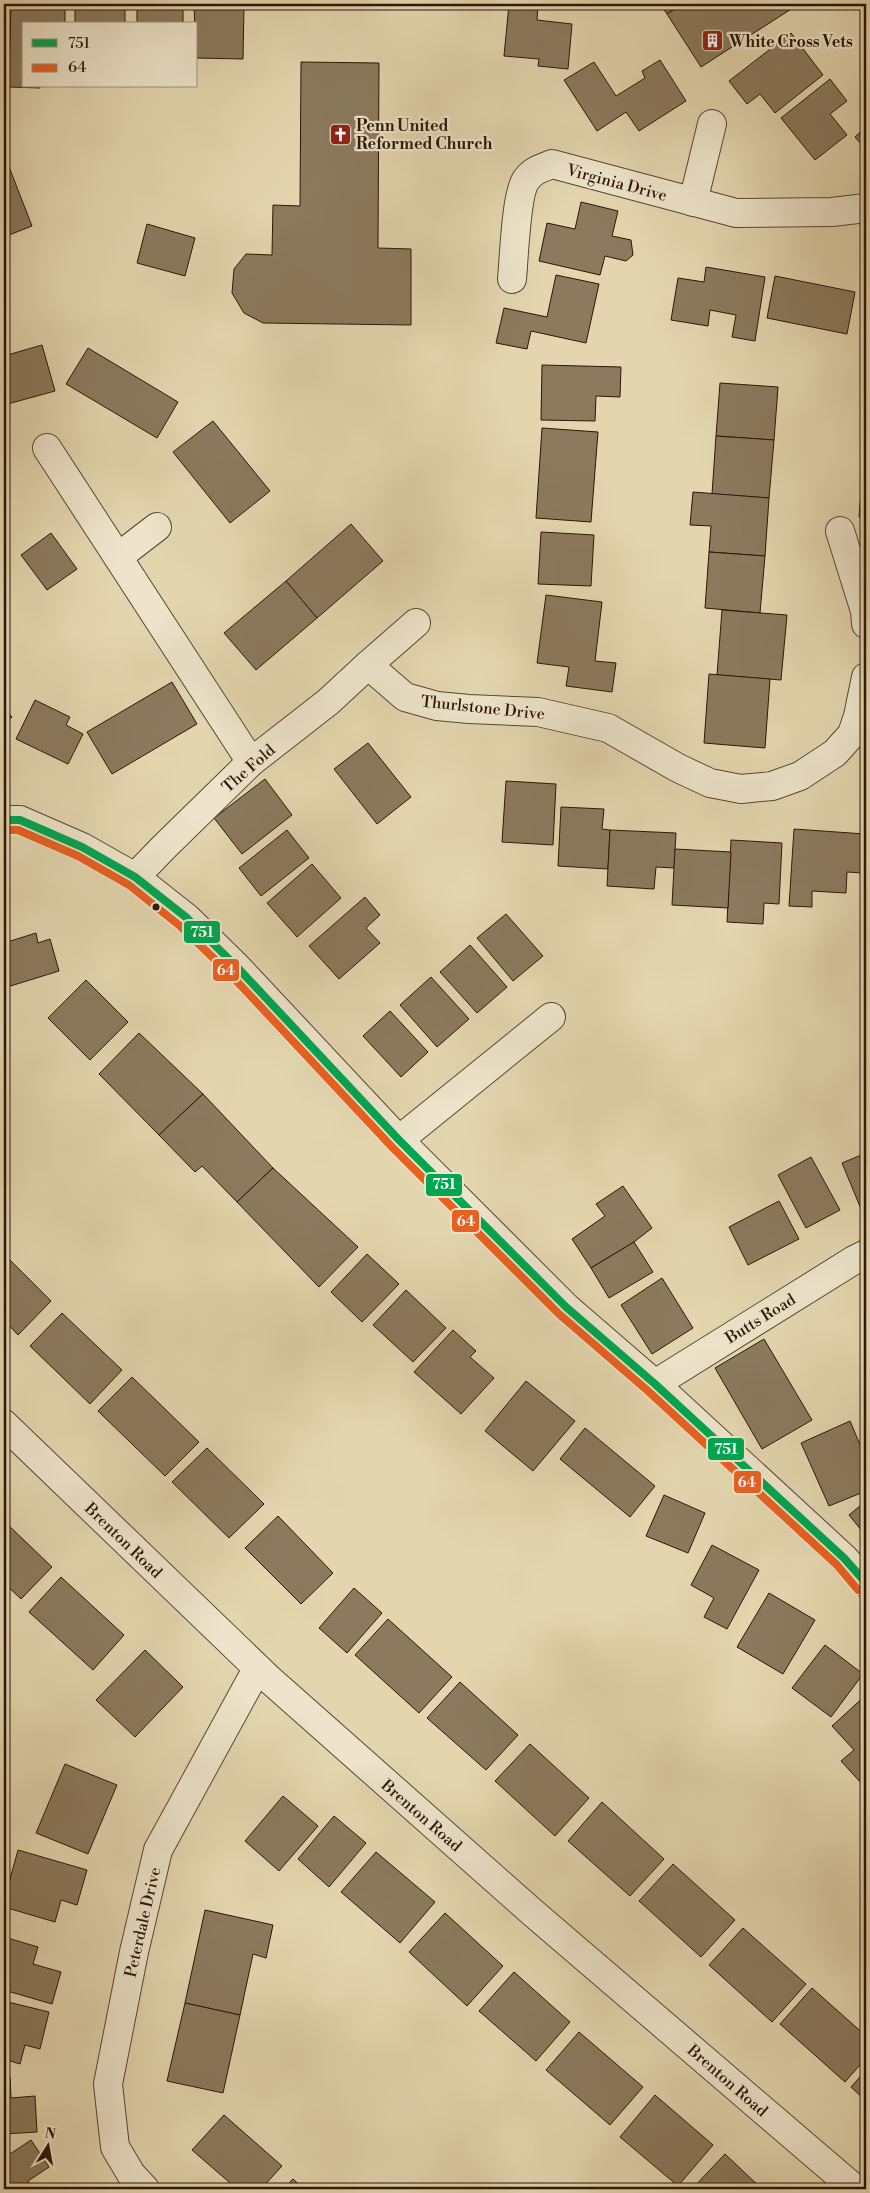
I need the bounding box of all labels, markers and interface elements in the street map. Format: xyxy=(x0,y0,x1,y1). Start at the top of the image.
legend xyxy=(22,22,198,88)
building icon: White Cross Vets xyxy=(701,29,725,53)
place label: White Cross Vets xyxy=(728,32,853,52)
text: 751 xyxy=(68,34,91,53)
text: 64 xyxy=(68,58,86,77)
place label: Penn United Reformed Church xyxy=(356,116,492,154)
church icon: Penn United Reformed Church xyxy=(328,122,352,146)
street label: Virginia Drive xyxy=(563,160,669,206)
street label: Thurlstone Drive xyxy=(420,692,546,724)
street label: The Fold xyxy=(218,740,279,797)
unlabelled marker xyxy=(151,902,161,912)
line badge: 751 xyxy=(183,920,221,944)
text: 751 xyxy=(190,924,214,942)
line badge: 64 xyxy=(212,958,240,982)
text: 64 xyxy=(217,962,235,980)
line badge: 751 xyxy=(425,1173,463,1197)
text: 751 xyxy=(432,1176,456,1194)
line badge: 64 xyxy=(451,1209,480,1233)
text: 64 xyxy=(457,1213,475,1231)
street label: Butts Road xyxy=(721,1289,799,1349)
line badge: 751 xyxy=(707,1437,745,1461)
text: 751 xyxy=(714,1441,738,1459)
line badge: 64 xyxy=(733,1470,762,1494)
text: 64 xyxy=(738,1474,756,1492)
street label: Brenton Road xyxy=(80,1498,166,1583)
street label: Brenton Road xyxy=(376,1775,466,1856)
street label: Peterdale Drive xyxy=(121,1865,165,1979)
street label: Brenton Road xyxy=(682,2040,772,2121)
north arrow xyxy=(22,2120,72,2170)
text: N xyxy=(43,2124,57,2144)

